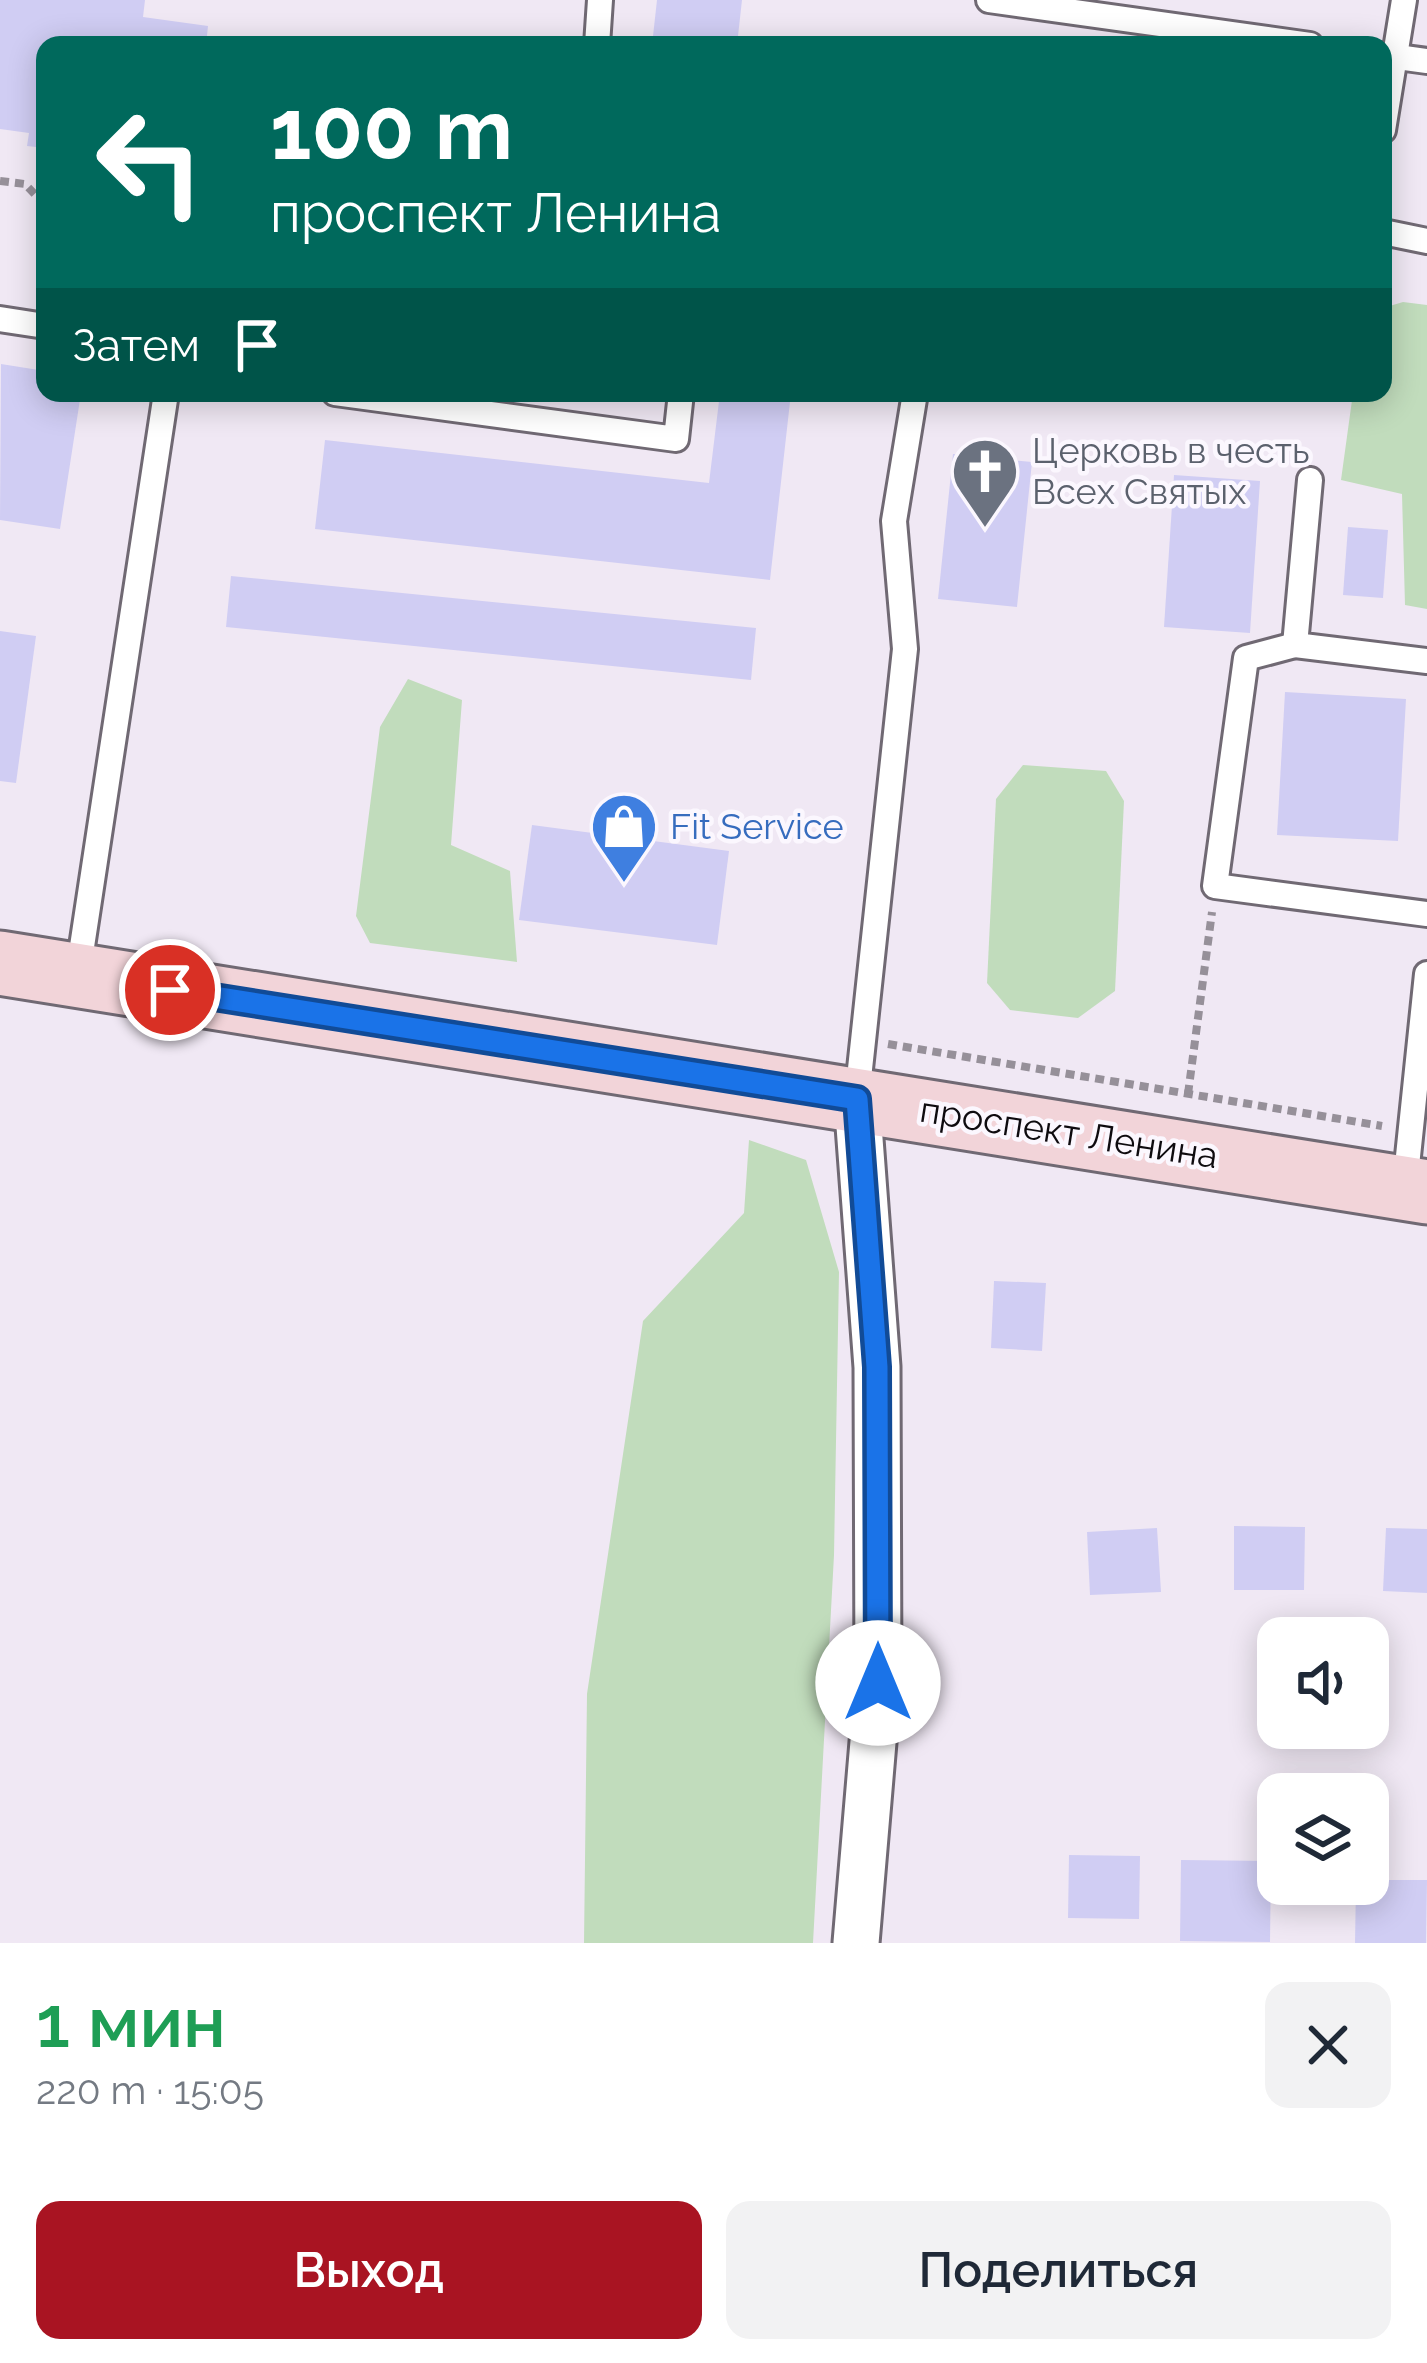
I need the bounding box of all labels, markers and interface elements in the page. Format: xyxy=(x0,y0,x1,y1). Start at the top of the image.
text: 100 m xyxy=(270,80,513,179)
icon: left xyxy=(72,84,228,240)
text: проспект Ленина xyxy=(270,181,721,245)
icon: arrive xyxy=(224,312,290,378)
text: Затем xyxy=(72,319,200,372)
place label: Церковь в честь Всех Святых xyxy=(1032,429,1310,512)
church icon: Церковь в честь Всех Святых xyxy=(950,436,1020,530)
shop icon: Fit Service xyxy=(589,791,659,885)
place label: Fit Service xyxy=(670,805,844,847)
pin xyxy=(119,939,221,1041)
icon: arrive xyxy=(137,957,203,1023)
street label: проспект Ленина xyxy=(917,1088,1221,1176)
map controls xyxy=(1257,1617,1389,1905)
button: sound xyxy=(1257,1617,1389,1749)
position arrow xyxy=(815,1620,941,1746)
button: layers xyxy=(1257,1773,1389,1905)
text: 1 мин xyxy=(36,1979,226,2064)
button: close xyxy=(1265,1982,1391,2108)
text: 220 m · 15:05 xyxy=(36,2067,264,2113)
button: Выход xyxy=(36,2201,702,2339)
button: Поделиться xyxy=(726,2201,1391,2339)

